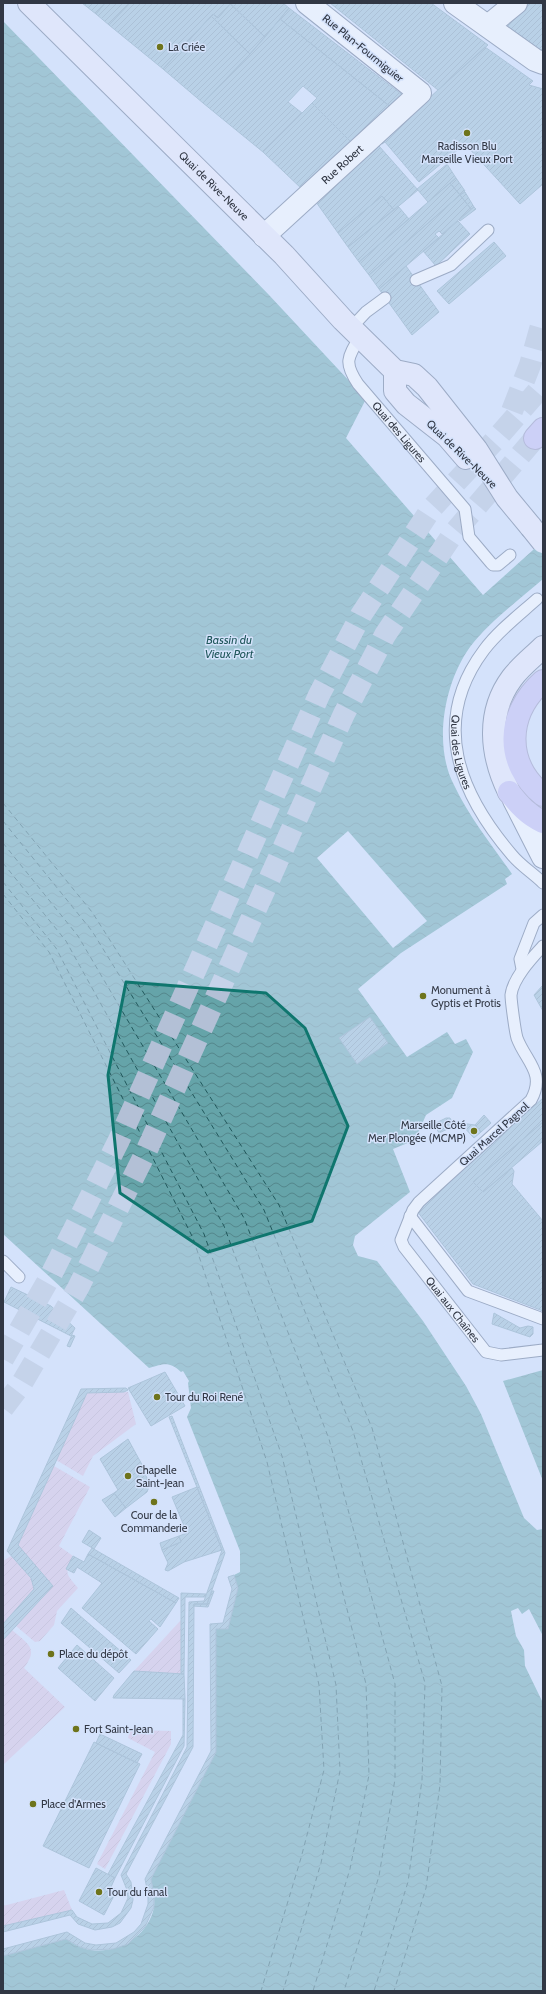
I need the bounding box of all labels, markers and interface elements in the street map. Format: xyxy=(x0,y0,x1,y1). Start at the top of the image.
street label: Rue Plan-Fourmiguier xyxy=(320,11,407,85)
place label: La Criée xyxy=(168,40,205,54)
marker: La Criée xyxy=(155,42,165,52)
marker: Radisson Blu Marseille Vieux Port xyxy=(462,128,472,138)
place label: Radisson Blu Marseille Vieux Port xyxy=(421,139,513,166)
street label: Rue Robert xyxy=(318,142,366,187)
street label: Quai de Rive-Neuve xyxy=(176,148,252,224)
street label: Quai des Ligures xyxy=(369,399,429,466)
street label: Quai de Rive-Neuve xyxy=(424,417,501,492)
water label: Bassin du Vieux Port xyxy=(205,632,254,661)
street label: Quai des Ligures xyxy=(448,714,475,792)
place label: Monument à Gyptis et Protis xyxy=(431,983,501,1010)
marker: Monument à Gyptis et Protis xyxy=(418,991,428,1001)
street label: Quai Marcel Pagnol xyxy=(456,1099,532,1169)
place label: Marseille Côté Mer Plongée (MCMP) xyxy=(368,1118,466,1145)
marker: Marseille Côté Mer Plongée (MCMP) xyxy=(469,1126,479,1136)
street label: Quai aux Chaînes xyxy=(423,1274,483,1346)
place label: Tour du Roi René xyxy=(165,1390,244,1404)
marker: Tour du Roi René xyxy=(152,1392,162,1402)
place label: Chapelle Saint-Jean xyxy=(136,1463,184,1490)
marker: Chapelle Saint-Jean xyxy=(123,1471,133,1481)
marker: Cour de la Commanderie xyxy=(149,1497,159,1507)
place label: Cour de la Commanderie xyxy=(121,1508,188,1535)
place label: Place du dépôt xyxy=(59,1647,128,1661)
marker: Place du dépôt xyxy=(46,1649,56,1659)
place label: Fort Saint-Jean xyxy=(84,1722,153,1736)
marker: Fort Saint-Jean xyxy=(71,1724,81,1734)
place label: Place d'Armes xyxy=(41,1797,106,1811)
marker: Place d'Armes xyxy=(28,1799,38,1809)
place label: Tour du fanal xyxy=(107,1885,167,1899)
marker: Tour du fanal xyxy=(94,1887,104,1897)

